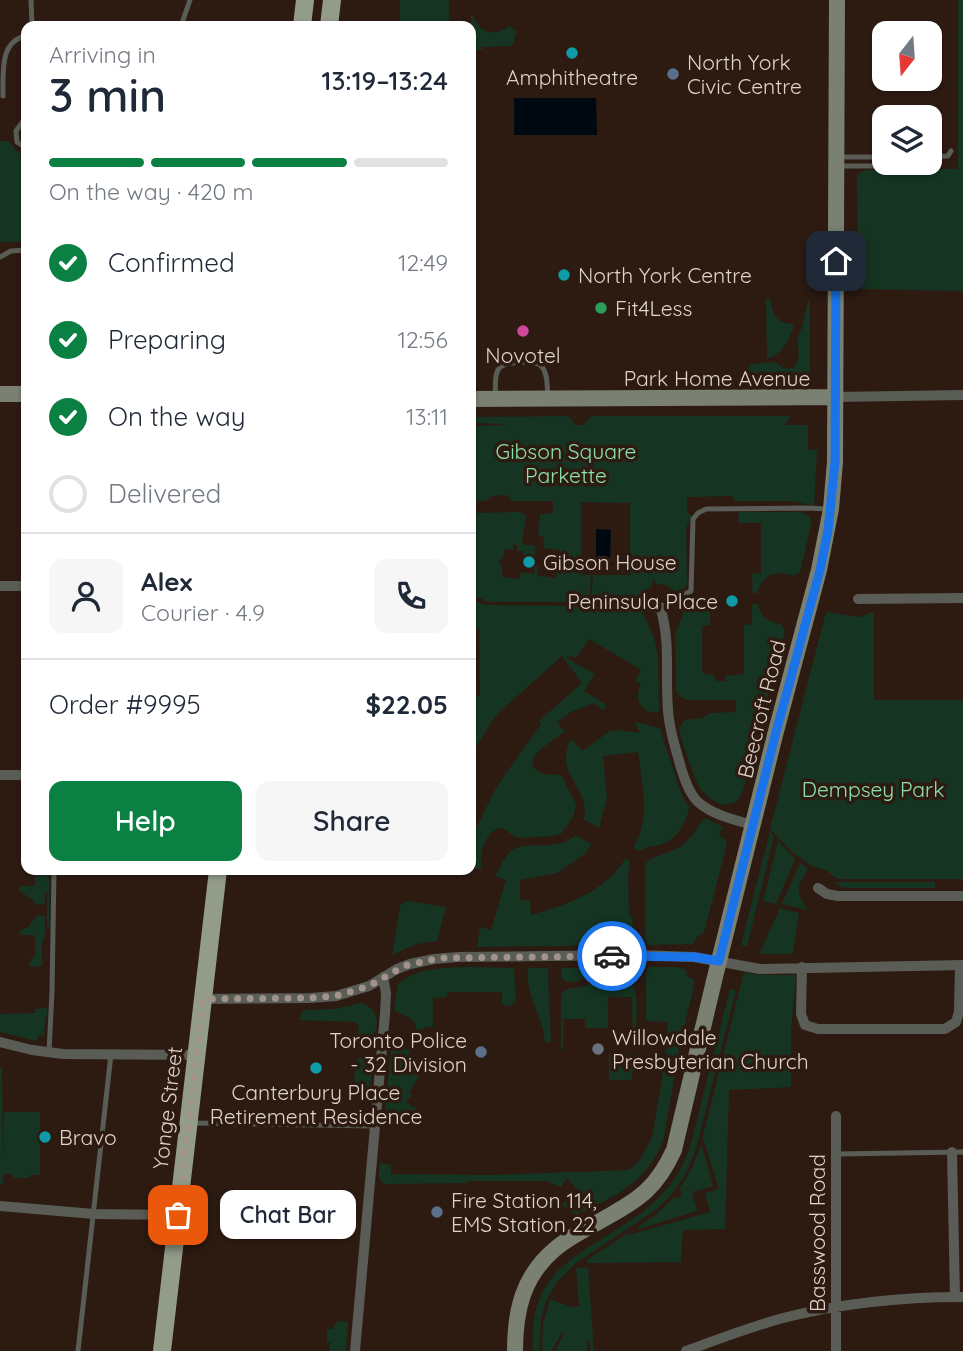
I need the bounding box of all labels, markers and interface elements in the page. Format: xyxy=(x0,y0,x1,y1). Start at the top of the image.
north arrow xyxy=(872,21,942,91)
map controls xyxy=(872,21,942,175)
text: Arriving in xyxy=(49,40,156,69)
marker: Amphitheatre xyxy=(564,45,580,61)
place label: North York Civic Centre xyxy=(687,49,802,99)
text: 13:19–13:24 xyxy=(321,64,448,97)
place label: Amphitheatre xyxy=(506,64,638,90)
text: 3 min xyxy=(49,66,166,124)
marker: North York Civic Centre xyxy=(665,66,681,82)
button: layers xyxy=(872,105,942,175)
text: On the way · 420 m xyxy=(49,177,254,206)
pin xyxy=(806,231,866,291)
icon: home xyxy=(817,242,855,280)
icon: check xyxy=(49,244,87,282)
text: Confirmed xyxy=(108,246,235,279)
text: 12:49 xyxy=(398,248,448,277)
place label: North York Centre xyxy=(578,262,752,288)
marker: North York Centre xyxy=(556,267,572,283)
place label: Fit4Less xyxy=(615,295,692,321)
marker: Fit4Less xyxy=(593,300,609,316)
icon: check xyxy=(49,321,87,359)
text: Preparing xyxy=(108,323,226,356)
marker: Novotel xyxy=(515,323,531,339)
text: 12:56 xyxy=(398,325,448,354)
place label: Novotel xyxy=(485,342,561,368)
street label: Park Home Avenue xyxy=(624,365,810,391)
icon: check xyxy=(49,398,87,436)
text: On the way xyxy=(108,400,246,433)
text: 13:11 xyxy=(406,402,448,431)
park label: Gibson Square Parkette xyxy=(496,438,636,488)
text: Delivered xyxy=(108,477,221,510)
place label: Gibson House xyxy=(543,549,677,575)
marker: Gibson House xyxy=(521,554,537,570)
button: person xyxy=(49,559,123,633)
button: phone xyxy=(374,559,448,633)
text: Alex xyxy=(141,565,192,598)
place label: Peninsula Place xyxy=(567,588,718,614)
marker: Peninsula Place xyxy=(724,593,740,609)
text: Courier · 4.9 xyxy=(141,598,265,627)
street label: Beecroft Road xyxy=(731,637,791,781)
text: Order #9995 xyxy=(49,688,201,721)
text: $22.05 xyxy=(365,688,448,721)
park label: Dempsey Park xyxy=(802,776,944,802)
button: Help xyxy=(49,781,242,861)
button: Share xyxy=(256,781,448,861)
courier xyxy=(577,921,647,991)
icon: car xyxy=(593,937,631,975)
place label: Willowdale Presbyterian Church xyxy=(612,1024,809,1074)
place label: Toronto Police - 32 Division xyxy=(329,1027,467,1077)
marker: Willowdale Presbyterian Church xyxy=(590,1041,606,1057)
marker: Toronto Police - 32 Division xyxy=(473,1044,489,1060)
street label: Yonge Street xyxy=(147,1045,187,1171)
marker: Canterbury Place Retirement Residence xyxy=(308,1060,324,1076)
place label: Canterbury Place Retirement Residence xyxy=(210,1079,422,1129)
place label: Bravo xyxy=(59,1124,117,1150)
marker: Bravo xyxy=(37,1129,53,1145)
street label: Basswood Road xyxy=(804,1154,830,1312)
pin xyxy=(148,1185,208,1245)
place label: Fire Station 114, EMS Station 22 xyxy=(451,1187,597,1237)
callout: Chat Bar xyxy=(220,1190,356,1240)
icon: bag xyxy=(159,1196,197,1234)
text: Chat Bar xyxy=(240,1200,336,1229)
marker: Fire Station 114, EMS Station 22 xyxy=(429,1204,445,1220)

